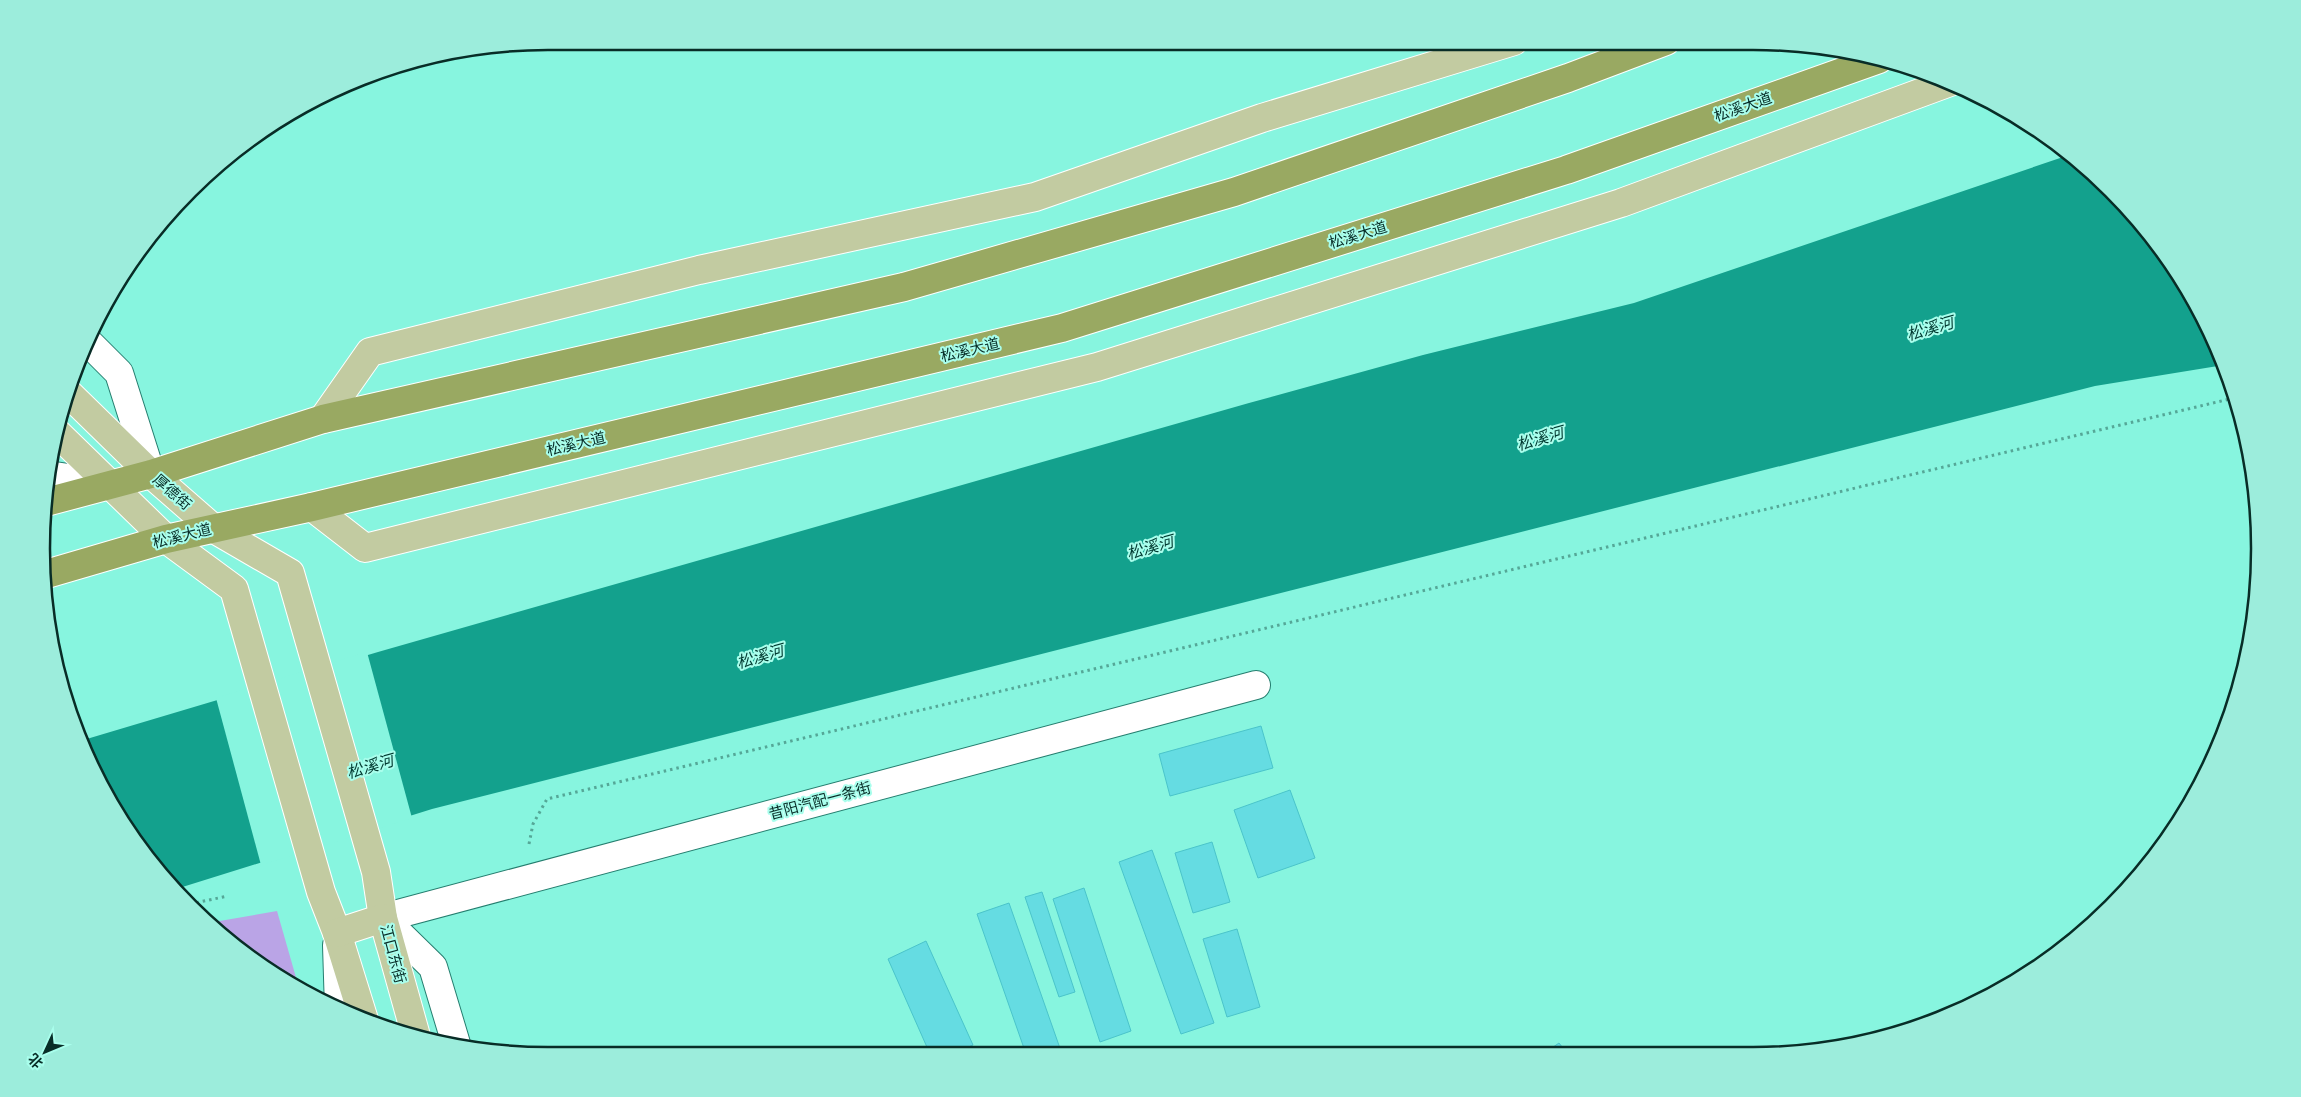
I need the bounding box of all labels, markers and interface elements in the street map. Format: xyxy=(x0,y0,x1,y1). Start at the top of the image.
street label: 松溪大道 xyxy=(1711,88,1775,127)
street label: 松溪大道 xyxy=(1326,217,1390,254)
water label: 松溪河 xyxy=(1904,311,1959,346)
street label: 松溪大道 xyxy=(939,334,1002,367)
water label: 松溪河 xyxy=(1514,421,1569,456)
street label: 松溪大道 xyxy=(545,428,608,461)
street label: 厚德街 xyxy=(148,470,196,515)
street label: 松溪大道 xyxy=(150,519,214,554)
water label: 松溪河 xyxy=(1124,530,1179,565)
water label: 松溪河 xyxy=(734,639,789,674)
water label: 松溪河 xyxy=(344,749,399,784)
street label: 昔阳汽配一条街 xyxy=(767,778,874,825)
street label: 江口东街 xyxy=(375,922,410,986)
north arrow xyxy=(20,1027,70,1077)
text: 北 xyxy=(24,1048,48,1072)

